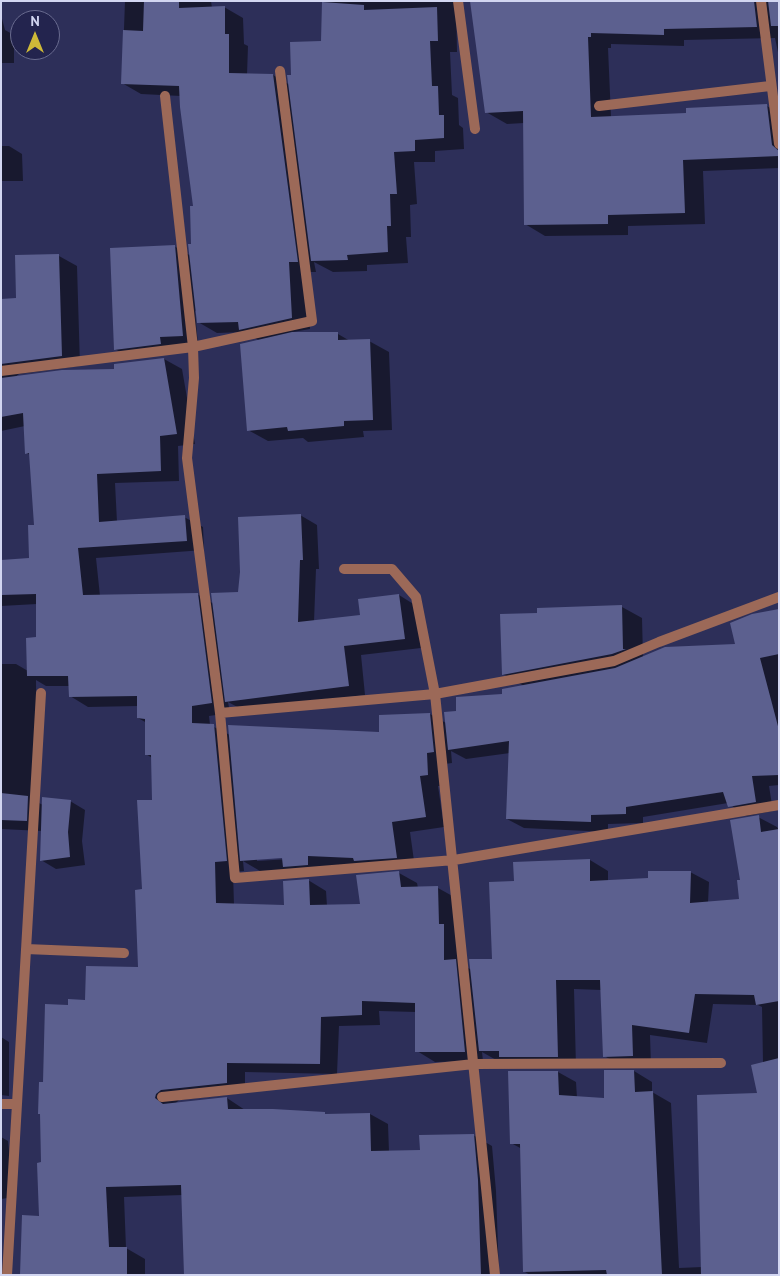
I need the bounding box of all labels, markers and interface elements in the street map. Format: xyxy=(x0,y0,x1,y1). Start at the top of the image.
north arrow xyxy=(10,10,60,60)
text: N xyxy=(30,12,40,30)

